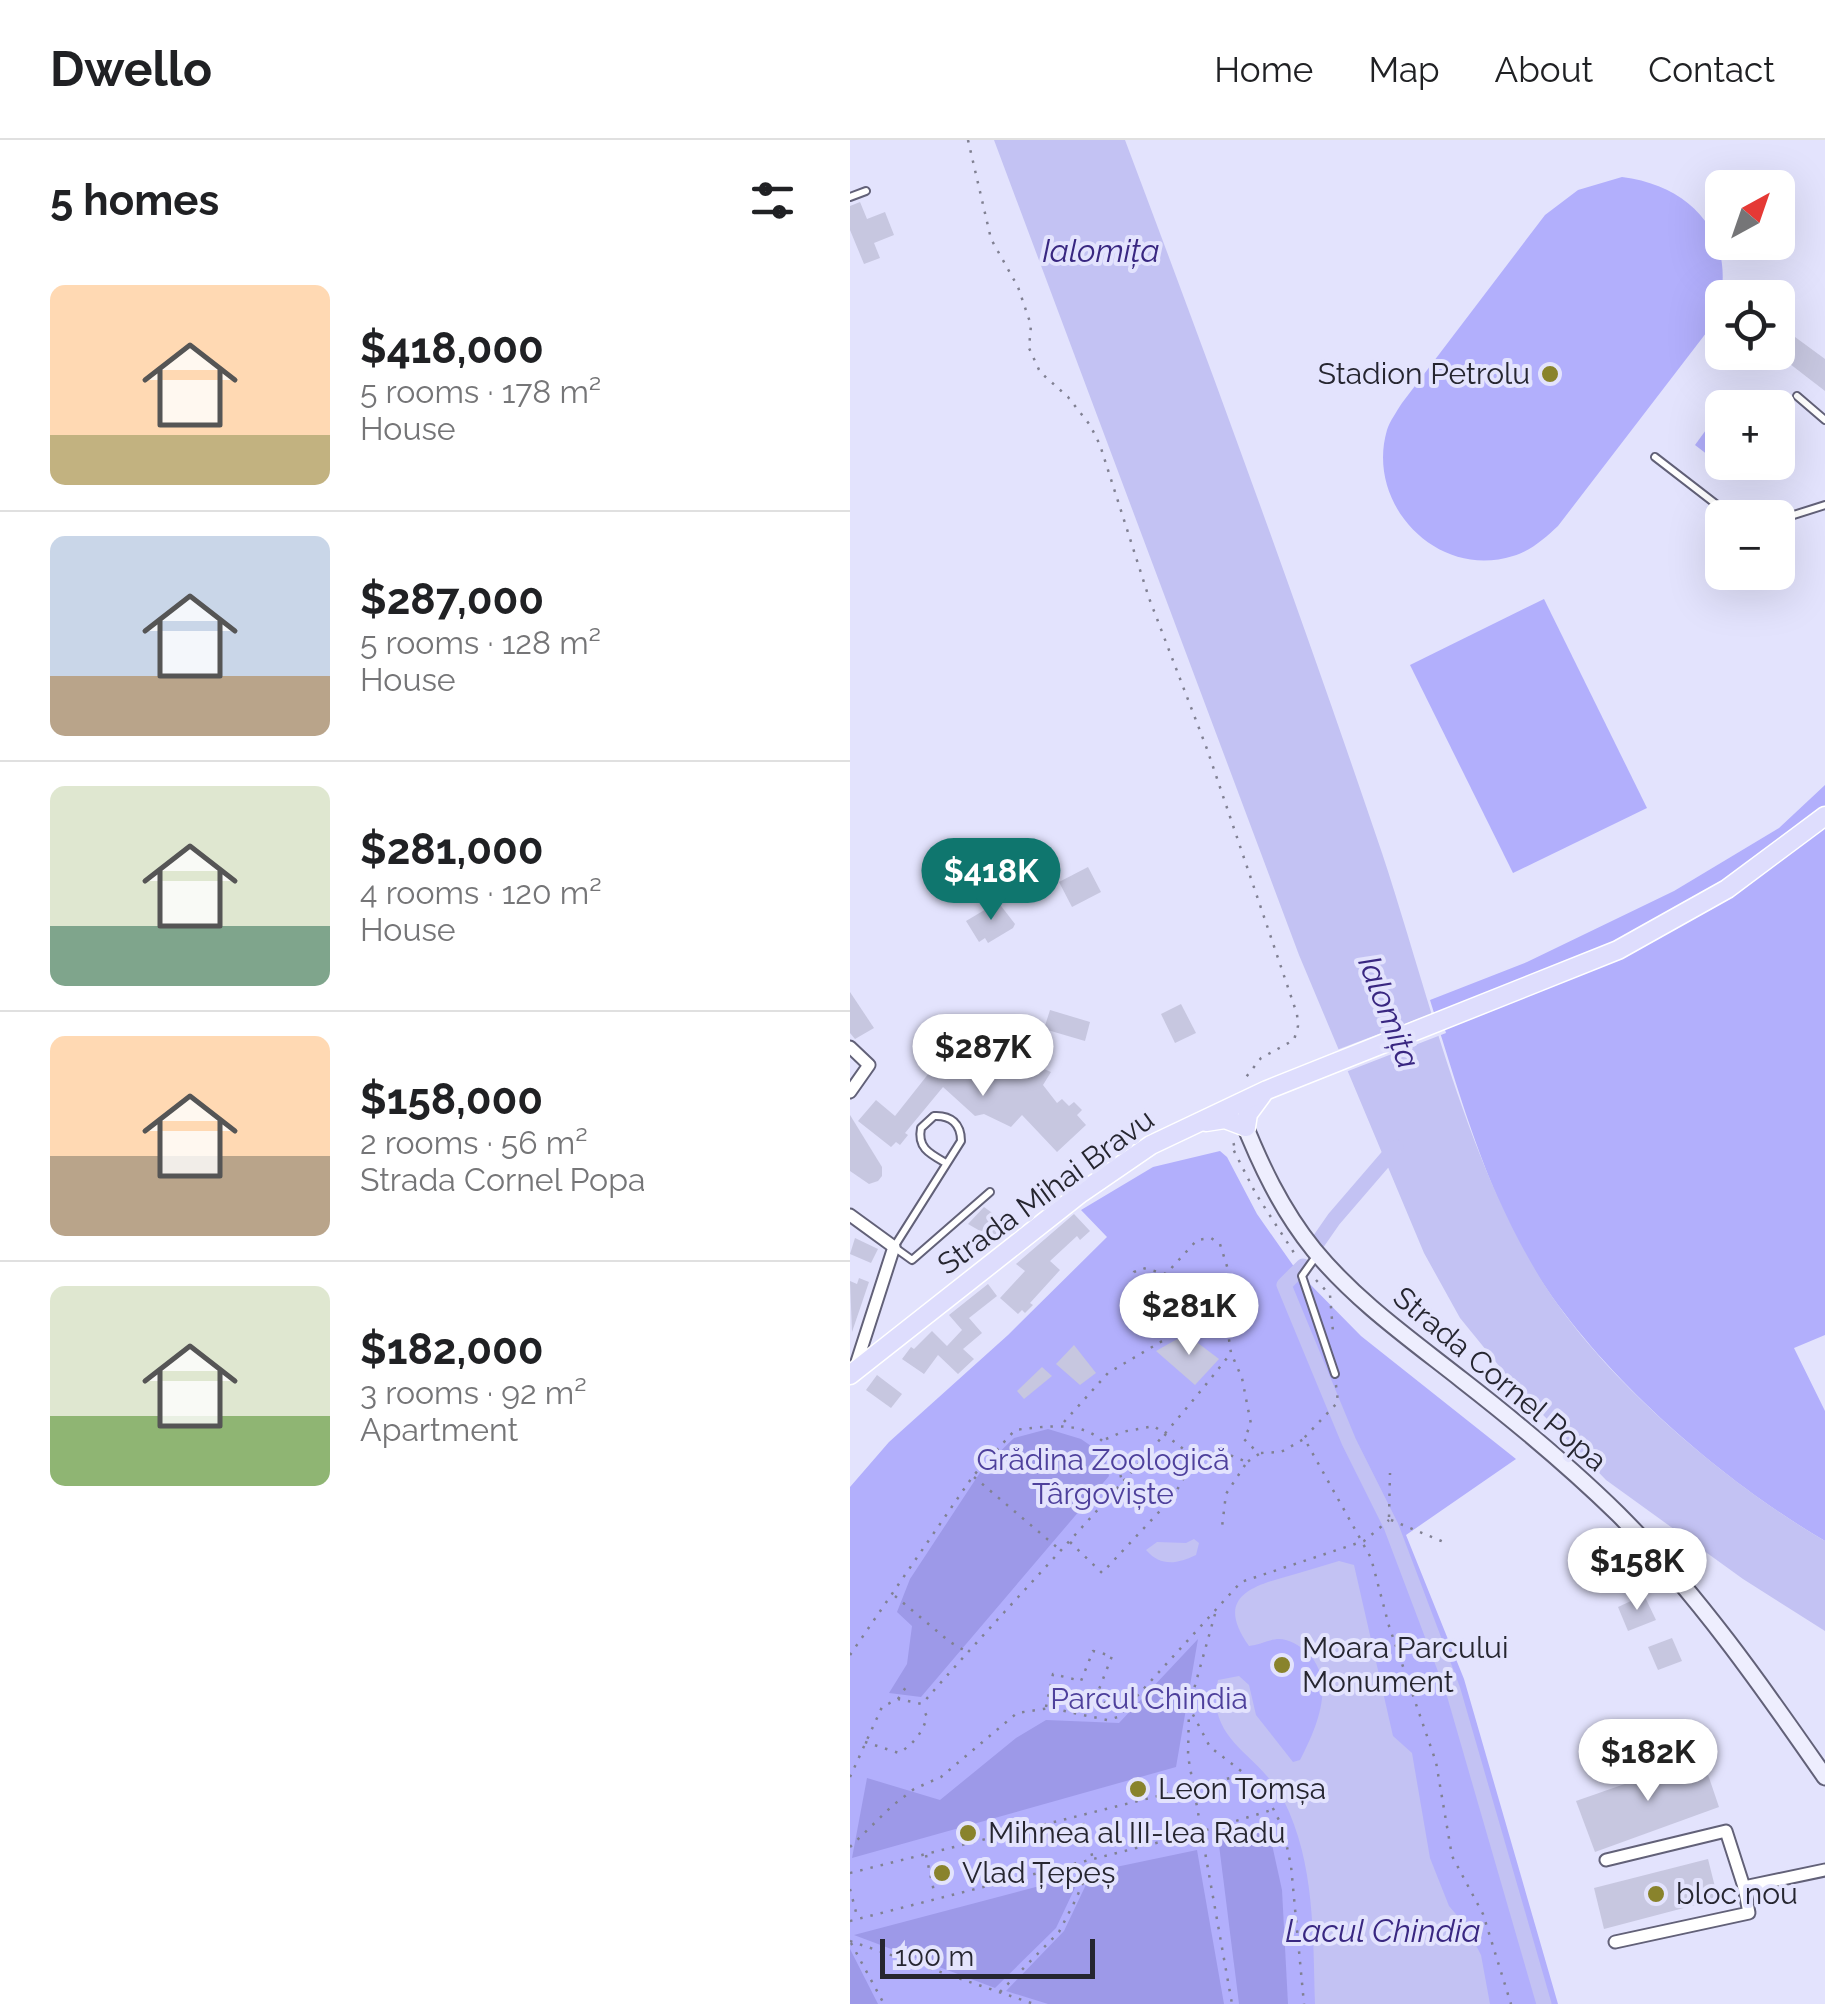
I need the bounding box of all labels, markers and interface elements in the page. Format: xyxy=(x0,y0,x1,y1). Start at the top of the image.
text: Dwello xyxy=(50,41,212,97)
text: Home xyxy=(1214,49,1313,90)
text: Map xyxy=(1368,49,1440,90)
text: About xyxy=(1495,49,1593,90)
text: Contact xyxy=(1648,49,1775,90)
north arrow xyxy=(1705,170,1795,260)
map controls xyxy=(1705,170,1795,590)
icon: filters xyxy=(745,173,800,228)
text: 5 homes xyxy=(50,176,219,225)
water label: Ialomița xyxy=(1042,232,1160,269)
button: locate xyxy=(1705,280,1795,370)
text: $418,000 xyxy=(360,324,544,373)
icon: home xyxy=(130,325,250,445)
place label: Stadion Petrolu xyxy=(1318,356,1530,391)
marker: Stadion Petrolu xyxy=(1539,363,1561,385)
text: 5 rooms · 178 m² xyxy=(360,373,601,410)
button: + xyxy=(1705,390,1795,480)
text: House xyxy=(360,410,456,447)
button: − xyxy=(1705,500,1795,590)
text: $287,000 xyxy=(360,575,544,624)
icon: home xyxy=(130,576,250,696)
text: 5 rooms · 128 m² xyxy=(360,624,601,661)
text: House xyxy=(360,661,456,698)
text: $281,000 xyxy=(360,825,544,874)
icon: home xyxy=(130,826,250,946)
pin: $418K xyxy=(921,838,1061,923)
text: $418K xyxy=(943,852,1039,889)
text: 4 rooms · 120 m² xyxy=(360,874,602,911)
text: House xyxy=(360,911,456,948)
water label: Ialomița xyxy=(1351,950,1428,1073)
pin: $287K xyxy=(913,1014,1053,1099)
text: $287K xyxy=(934,1028,1032,1065)
text: $158,000 xyxy=(360,1075,543,1124)
icon: home xyxy=(130,1076,250,1196)
street label: Strada Mihai Bravu xyxy=(931,1101,1161,1282)
text: 2 rooms · 56 m² xyxy=(360,1124,588,1161)
text: Strada Cornel Popa xyxy=(360,1161,645,1198)
pin: $281K xyxy=(1119,1273,1259,1358)
street label: Strada Cornel Popa xyxy=(1387,1279,1614,1478)
text: $281K xyxy=(1142,1287,1236,1324)
text: $182,000 xyxy=(360,1325,544,1374)
icon: home xyxy=(130,1326,250,1446)
text: 3 rooms · 92 m² xyxy=(360,1374,587,1411)
text: Apartment xyxy=(360,1411,518,1448)
park label: Grădina Zoologică Târgoviște xyxy=(977,1442,1230,1511)
pin: $158K xyxy=(1567,1528,1707,1613)
text: $158K xyxy=(1590,1542,1684,1579)
place label: Moara Parcului Monument xyxy=(1302,1630,1508,1699)
marker: Moara Parcului Monument xyxy=(1271,1654,1293,1676)
park label: Parcul Chindia xyxy=(1050,1681,1248,1716)
pin: $182K xyxy=(1578,1719,1718,1804)
text: $182K xyxy=(1601,1733,1695,1770)
place label: Leon Tomșa xyxy=(1158,1771,1326,1806)
marker: Leon Tomșa xyxy=(1127,1778,1149,1800)
place label: Mihnea al III-lea Radu xyxy=(988,1815,1286,1850)
marker: Mihnea al III-lea Radu xyxy=(957,1822,979,1844)
place label: Vlad Țepeș xyxy=(962,1855,1115,1890)
marker: Vlad Țepeș xyxy=(931,1862,953,1884)
place label: bloc nou xyxy=(1676,1876,1798,1911)
marker: bloc nou xyxy=(1645,1883,1667,1905)
water label: Lacul Chindia xyxy=(1285,1912,1481,1949)
scale bar xyxy=(880,1934,1095,1978)
text: 100 m xyxy=(895,1940,974,1973)

